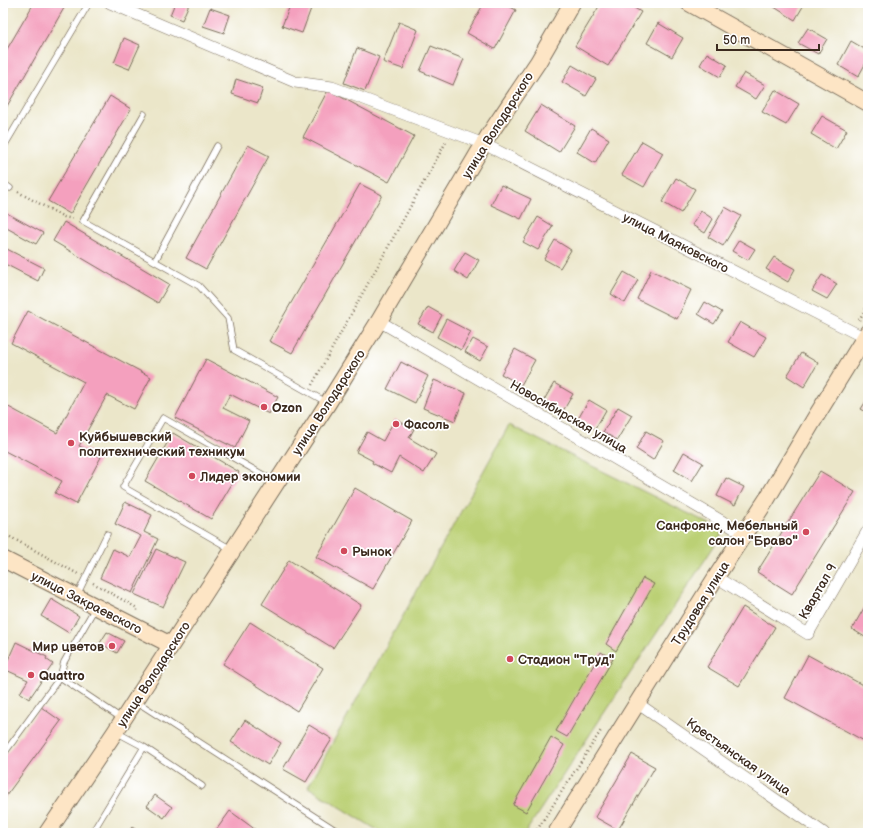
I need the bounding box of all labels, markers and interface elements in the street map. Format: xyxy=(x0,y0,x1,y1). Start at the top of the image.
scale bar xyxy=(717,26,819,52)
text: 50 m xyxy=(723,33,750,48)
street label: улица Володарского xyxy=(459,69,537,182)
street label: улица Маяковского xyxy=(620,209,731,277)
street label: улица Володарского xyxy=(289,347,369,458)
street label: Новосибирская улица xyxy=(507,377,630,457)
place label: Ozon xyxy=(272,400,302,416)
marker: Ozon xyxy=(259,402,269,412)
place label: Фасоль xyxy=(404,417,449,433)
marker: Фасоль xyxy=(391,419,401,429)
place label: Куйбышевский политехнический техникум xyxy=(79,429,245,460)
marker: Куйбышевский политехнический техникум xyxy=(66,438,76,448)
place label: Лидер экономии xyxy=(199,469,301,485)
marker: Лидер экономии xyxy=(187,471,197,481)
place label: Санфоянс, Мебельный салон "Браво" xyxy=(656,518,798,549)
marker: Санфоянс, Мебельный салон "Браво" xyxy=(801,527,811,537)
place label: Рынок xyxy=(352,544,393,560)
marker: Рынок xyxy=(339,546,349,556)
street label: Трудовая улица xyxy=(668,558,733,649)
street label: Квартал 9 xyxy=(795,561,840,622)
street label: улица Закраевского xyxy=(28,568,145,638)
street label: улица Володарского xyxy=(114,619,194,730)
place label: Мир цветов xyxy=(32,639,104,655)
marker: Мир цветов xyxy=(107,641,117,651)
place label: Стадион "Труд" xyxy=(518,652,615,668)
marker: Стадион "Труд" xyxy=(505,654,515,664)
place label: Quattro xyxy=(39,668,85,684)
marker: Quattro xyxy=(26,670,36,680)
street label: Крестьянская улица xyxy=(683,715,794,799)

